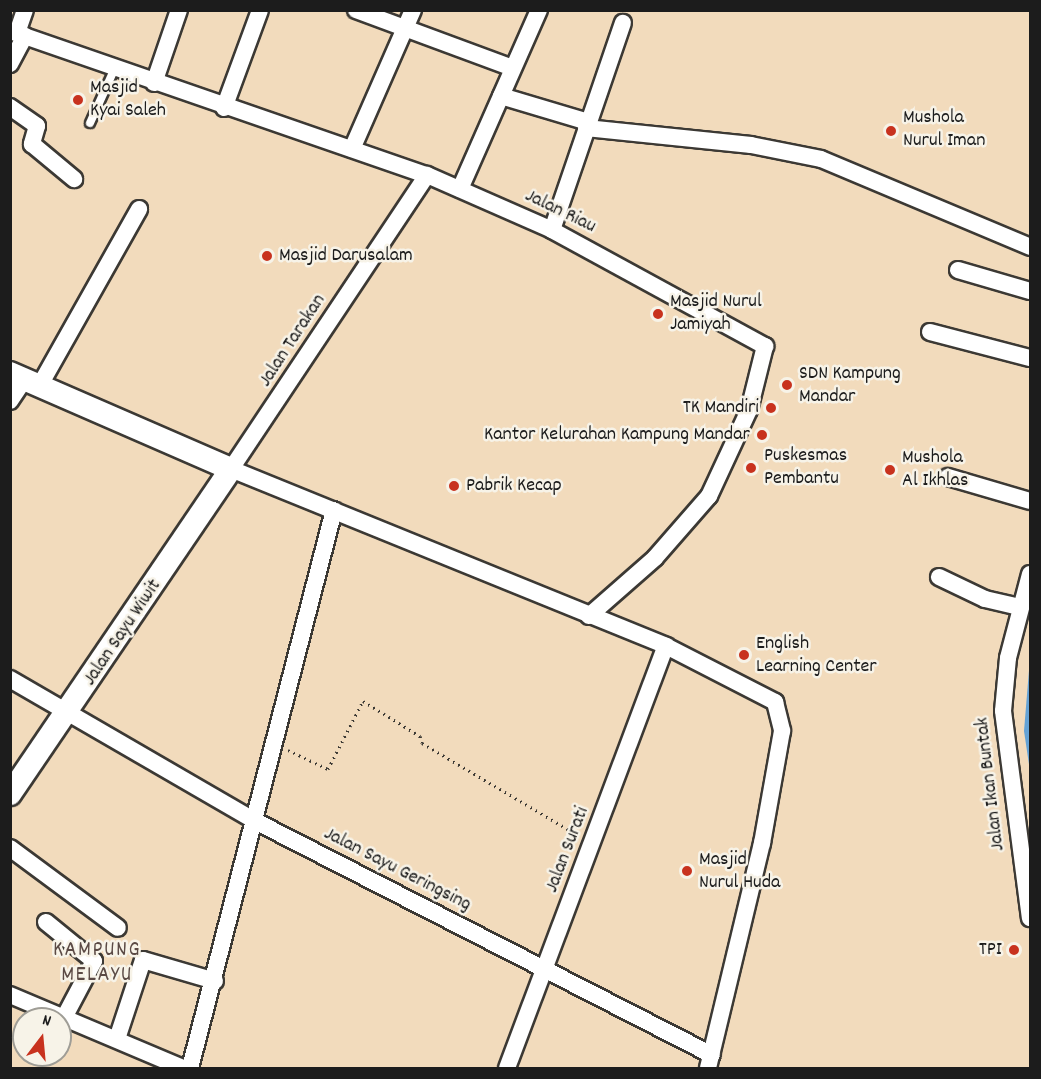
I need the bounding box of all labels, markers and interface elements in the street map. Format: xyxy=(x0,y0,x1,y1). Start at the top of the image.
place label: Masjid Kyai Saleh xyxy=(90,77,166,124)
marker: Masjid Kyai Saleh xyxy=(71,93,85,107)
place label: Mushola Nurul Iman xyxy=(903,107,985,154)
marker: Mushola Nurul Iman xyxy=(884,124,898,138)
street label: Jalan Riau xyxy=(521,185,599,239)
place label: Masjid Darusalam xyxy=(279,244,413,268)
marker: Masjid Darusalam xyxy=(260,249,274,263)
street label: Jalan Tarakan xyxy=(254,290,332,392)
place label: Masjid Nurul Jamiyah xyxy=(670,290,762,337)
marker: Masjid Nurul Jamiyah xyxy=(651,307,665,321)
place label: SDN Kampung Mandar xyxy=(799,362,901,409)
marker: SDN Kampung Mandar xyxy=(780,378,794,392)
place label: TK Mandiri xyxy=(683,396,759,420)
marker: TK Mandiri xyxy=(764,401,778,415)
place label: Kantor Kelurahan Kampung Mandar xyxy=(484,423,750,447)
marker: Kantor Kelurahan Kampung Mandar xyxy=(755,428,769,442)
place label: Puskesmas Pembantu xyxy=(764,444,847,491)
place label: Mushola Al Ikhlas xyxy=(902,446,968,493)
marker: Puskesmas Pembantu xyxy=(742,459,760,477)
marker: Mushola Al Ikhlas xyxy=(883,463,897,477)
place label: Pabrik Kecap xyxy=(466,474,562,498)
marker: Pabrik Kecap xyxy=(447,479,461,493)
street label: Jalan Sayu Wiwit xyxy=(79,575,167,691)
place label: English Learning Center xyxy=(756,632,877,679)
marker: English Learning Center xyxy=(737,648,751,662)
street label: Jalan Ikan Buntak xyxy=(971,716,1011,852)
street label: Jalan Surati xyxy=(541,804,595,896)
street label: Jalan Sayu Geringsing xyxy=(319,822,475,918)
place label: Masjid Nurul Huda xyxy=(699,848,780,895)
marker: Masjid Nurul Huda xyxy=(680,864,694,878)
district label: KAMPUNG MELAYU xyxy=(53,937,141,988)
place label: TPI xyxy=(979,938,1002,962)
marker: TPI xyxy=(1007,943,1021,957)
north arrow xyxy=(12,1007,72,1067)
text: N xyxy=(40,1009,54,1033)

